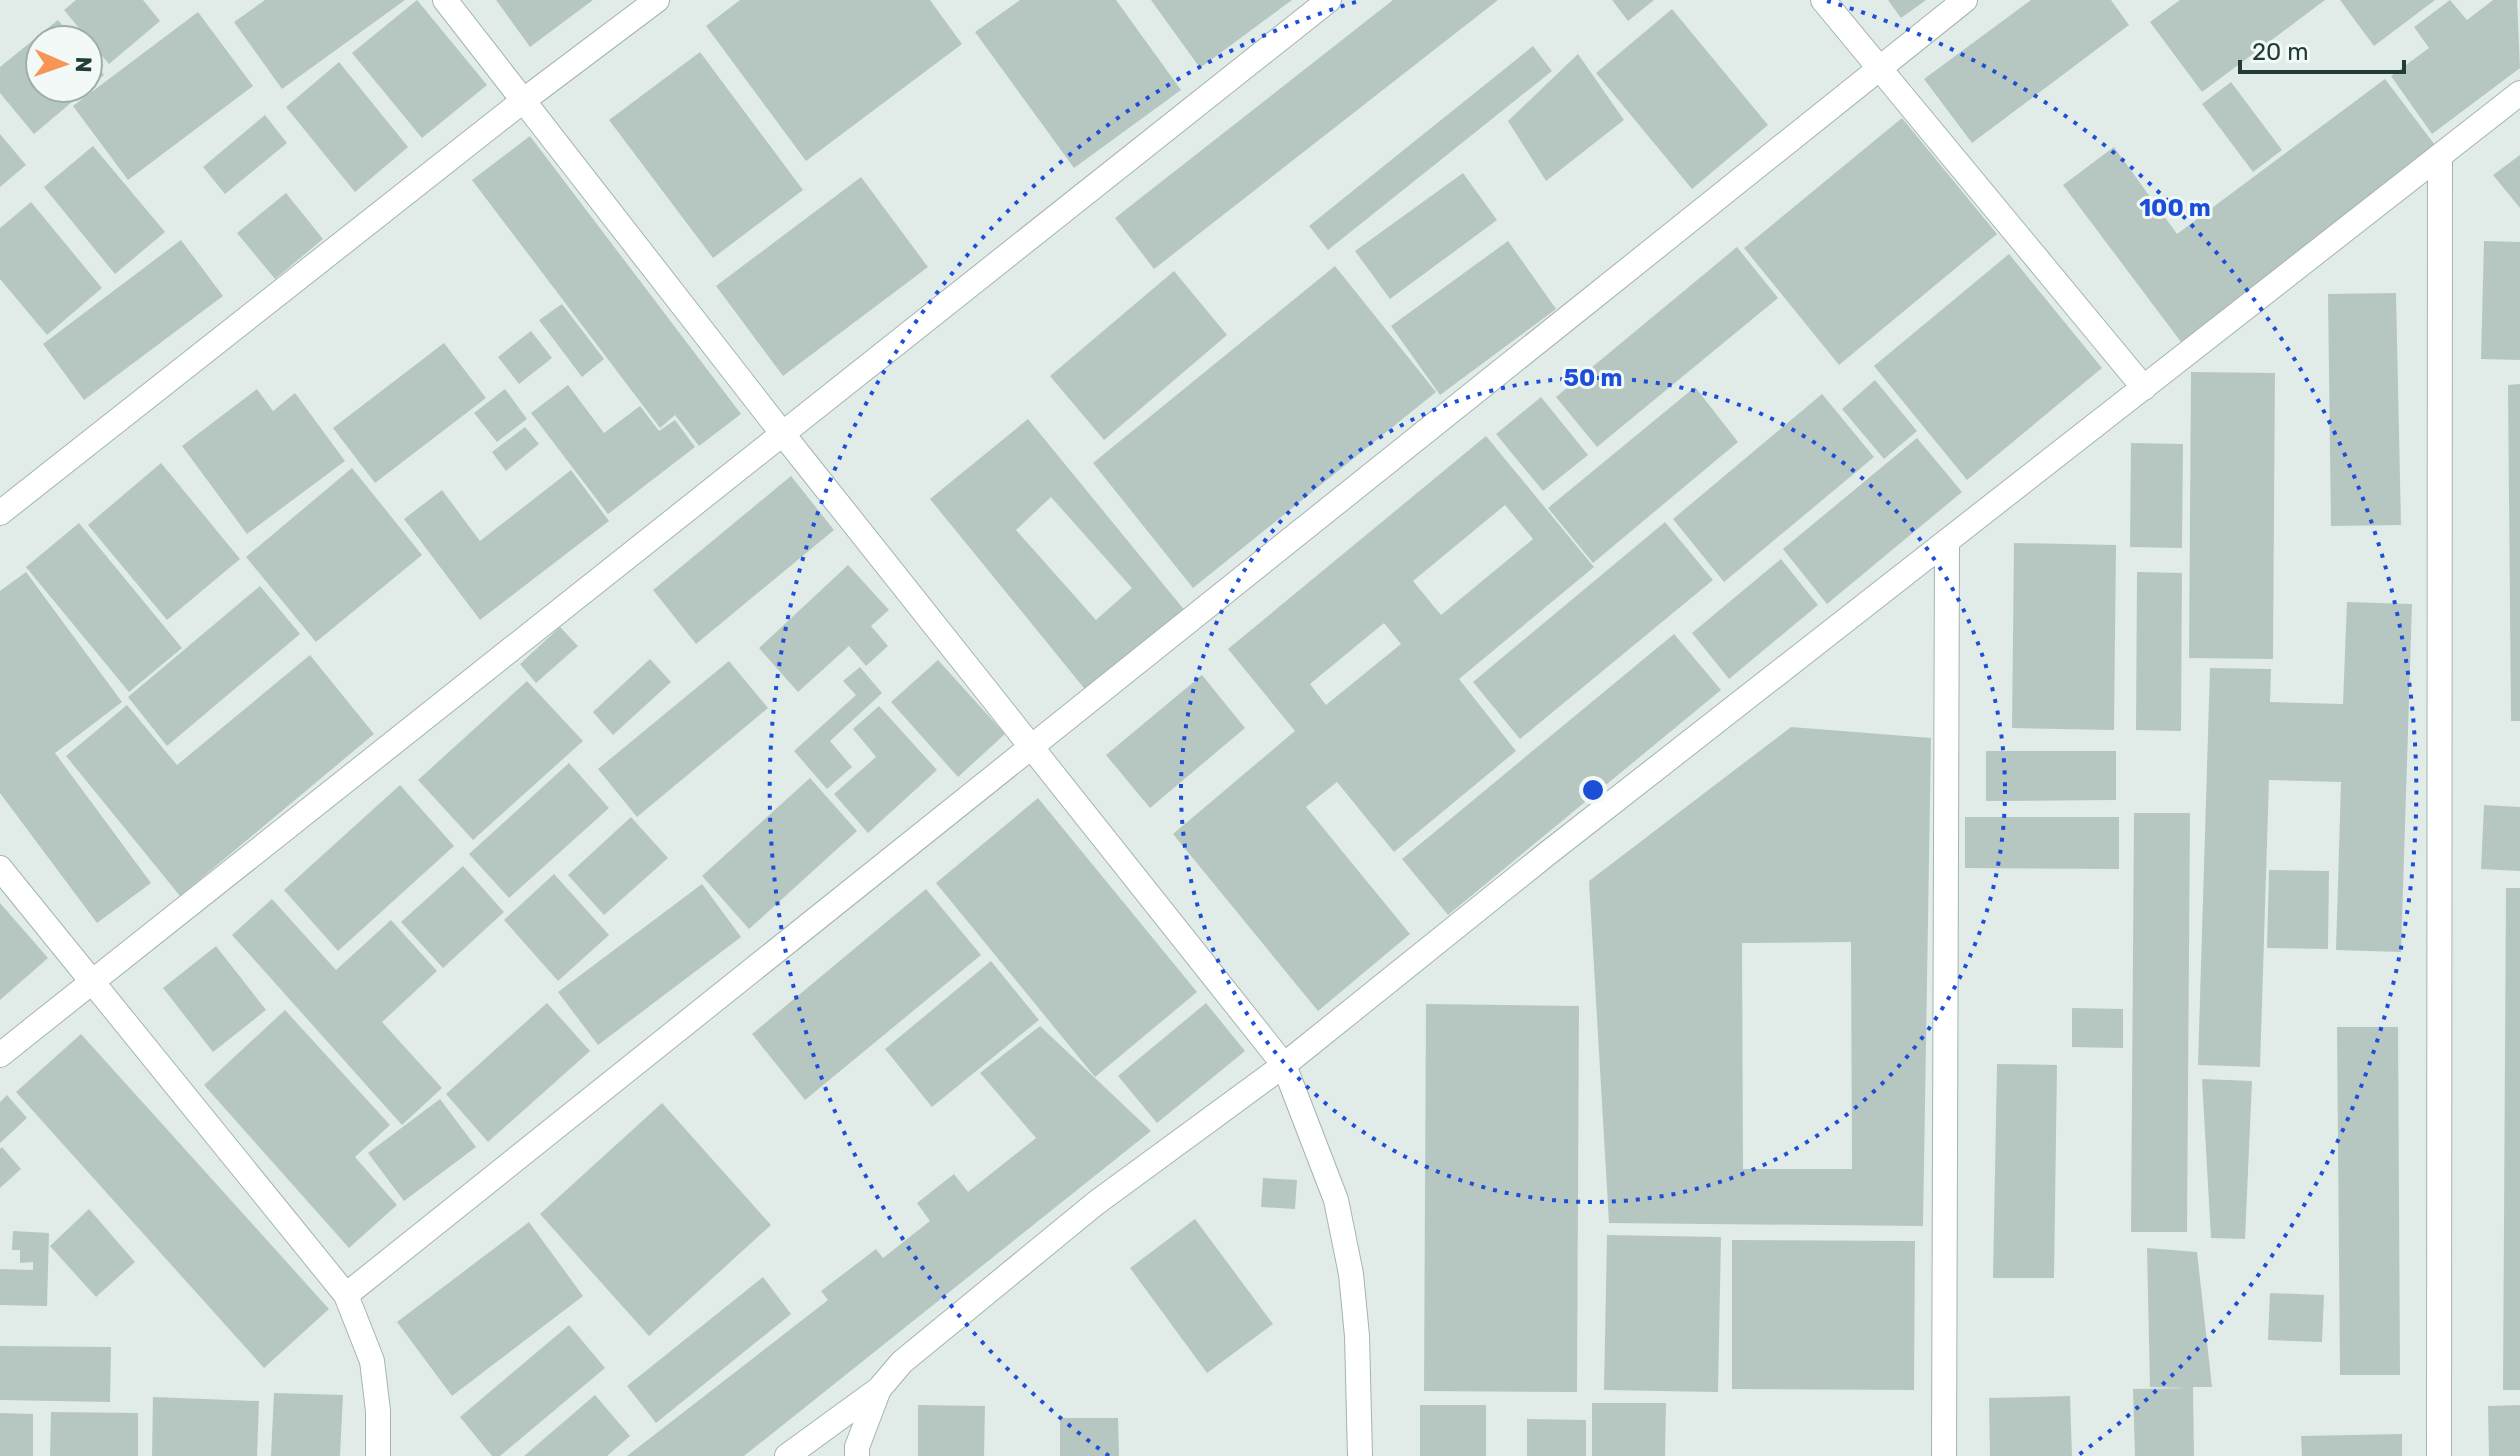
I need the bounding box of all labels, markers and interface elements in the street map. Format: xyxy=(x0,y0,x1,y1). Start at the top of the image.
north arrow xyxy=(24,24,104,104)
scale bar xyxy=(2240,24,2404,74)
text: 20 m xyxy=(2252,38,2309,66)
text: N xyxy=(70,56,97,73)
text: 100 m xyxy=(2139,194,2211,222)
text: 50 m xyxy=(1564,364,1622,392)
centre of rings xyxy=(1579,776,1607,804)

